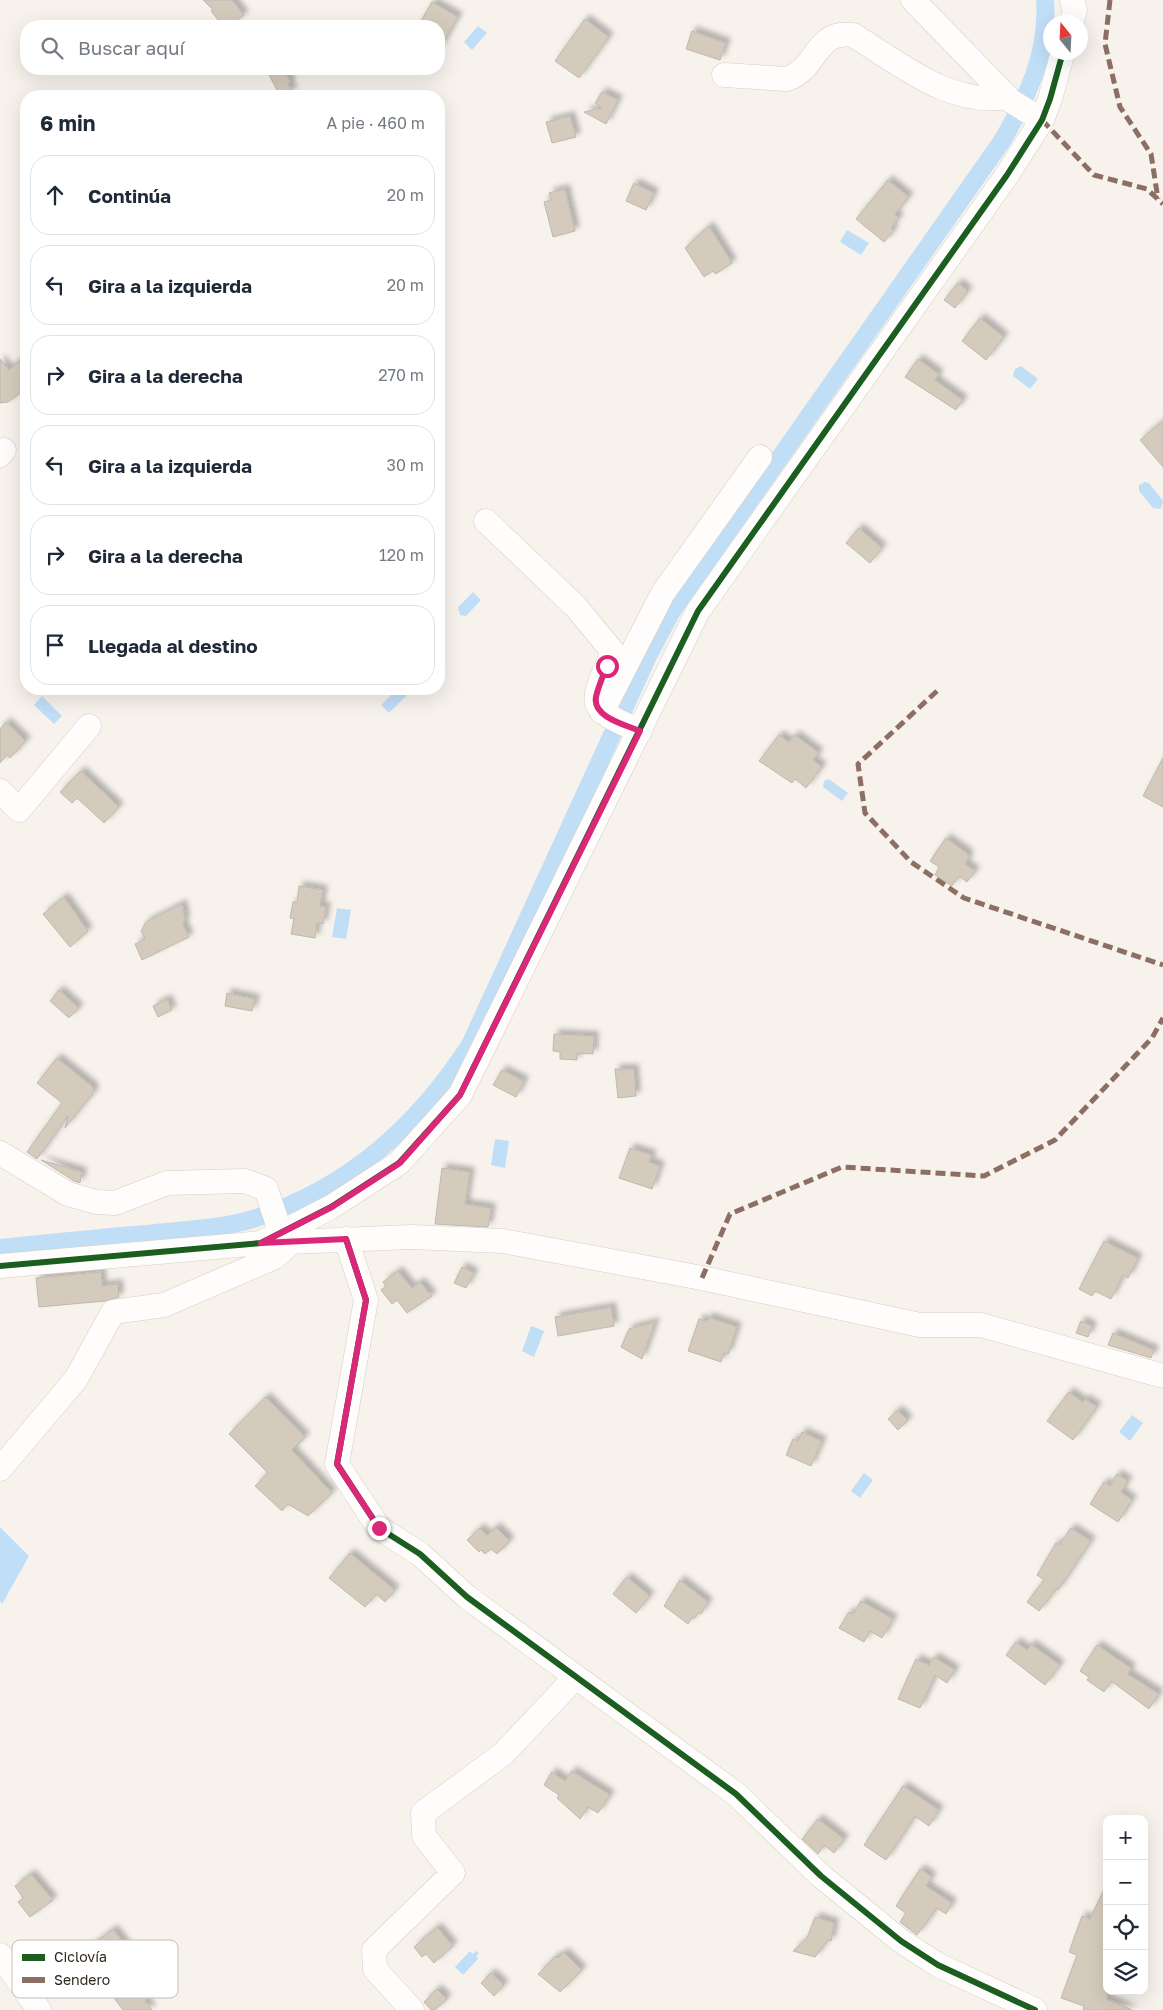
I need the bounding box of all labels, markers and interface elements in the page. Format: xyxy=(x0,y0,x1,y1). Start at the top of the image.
north arrow xyxy=(1043,15,1088,60)
search box xyxy=(20,20,445,75)
icon: search xyxy=(38,34,66,62)
text: Buscar aquí xyxy=(78,36,185,59)
text: 6 min xyxy=(40,110,95,136)
text: A pie · 460 m xyxy=(327,113,425,133)
icon: ahead xyxy=(41,181,69,209)
text: Continúa xyxy=(88,184,171,207)
text: 20 m xyxy=(387,185,424,205)
icon: left xyxy=(41,271,69,299)
text: Gira a la izquierda xyxy=(88,274,252,297)
text: 20 m xyxy=(387,275,424,295)
icon: right xyxy=(41,361,69,389)
text: Gira a la derecha xyxy=(88,364,243,387)
text: 270 m xyxy=(378,365,424,385)
icon: left xyxy=(41,451,69,479)
text: Gira a la izquierda xyxy=(88,454,252,477)
text: 30 m xyxy=(387,455,424,475)
icon: right xyxy=(41,541,69,569)
text: Gira a la derecha xyxy=(88,544,243,567)
text: 120 m xyxy=(379,545,424,565)
icon: arrive xyxy=(41,631,69,659)
text: Llegada al destino xyxy=(88,634,258,657)
route start xyxy=(596,655,619,678)
route end xyxy=(368,1517,391,1540)
map controls xyxy=(1103,1815,1148,1995)
button: + xyxy=(1103,1815,1148,1860)
button: − xyxy=(1103,1860,1148,1905)
button: locate xyxy=(1103,1905,1148,1950)
legend xyxy=(12,1940,178,1998)
text: Ciclovía xyxy=(54,1948,107,1965)
button: layers xyxy=(1103,1950,1148,1995)
text: Sendero xyxy=(54,1971,110,1988)

